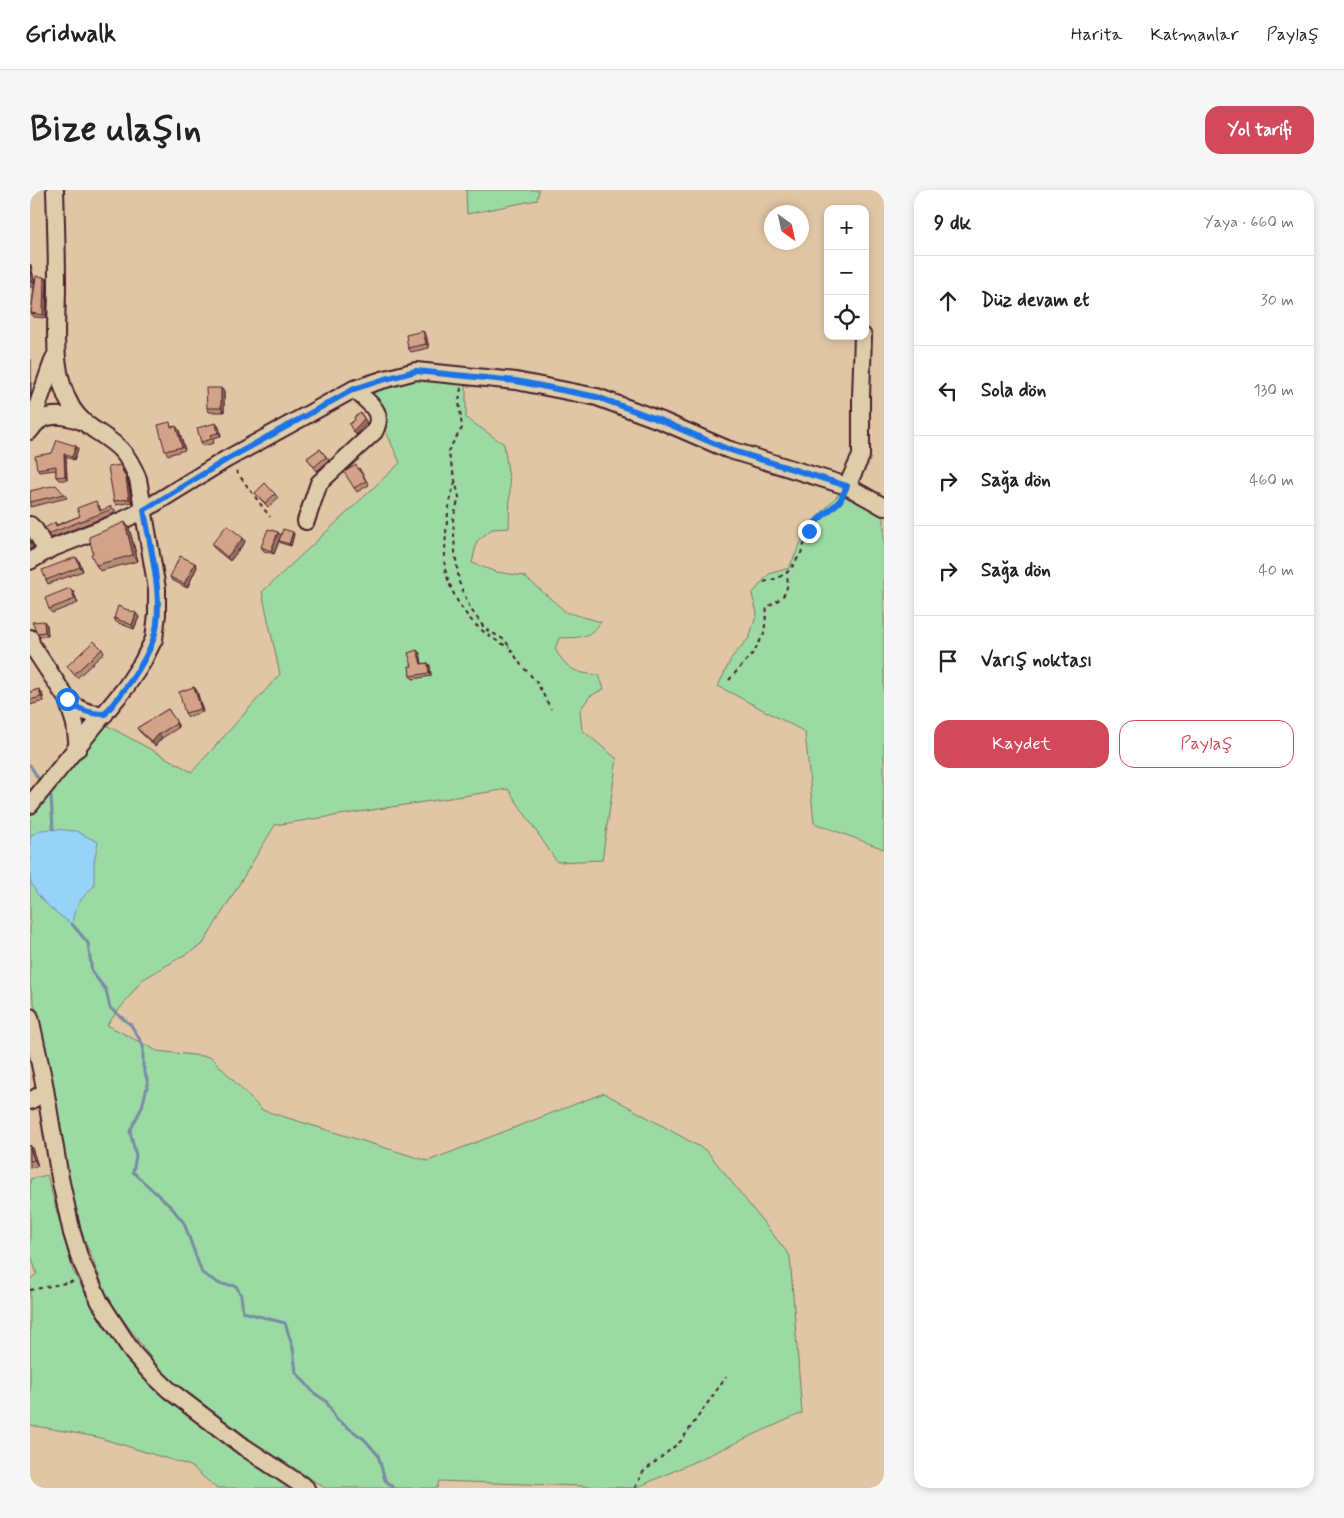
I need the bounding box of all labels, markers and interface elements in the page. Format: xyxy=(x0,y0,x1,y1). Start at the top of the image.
text: Gridwalk xyxy=(25,19,116,50)
text: Harita xyxy=(1071,23,1122,47)
text: Katmanlar xyxy=(1150,23,1239,47)
text: Paylaş xyxy=(1267,23,1319,47)
button: Yol tarifi xyxy=(1205,106,1314,154)
text: Bize ulaşın xyxy=(30,107,201,153)
north arrow xyxy=(764,205,809,250)
map controls xyxy=(824,205,869,340)
button: + xyxy=(824,205,869,250)
text: 9 dk xyxy=(934,209,971,237)
text: Yaya · 660 m xyxy=(1203,212,1294,233)
button: − xyxy=(824,250,869,295)
icon: ahead xyxy=(934,287,962,315)
text: Düz devam et xyxy=(981,288,1089,313)
text: 30 m xyxy=(1261,290,1294,311)
button: locate xyxy=(824,295,869,340)
icon: left xyxy=(934,377,962,405)
text: Sola dön xyxy=(981,378,1046,403)
text: 130 m xyxy=(1253,380,1294,401)
icon: right xyxy=(934,467,962,495)
text: Sağa dön xyxy=(981,468,1051,493)
text: 460 m xyxy=(1249,470,1294,491)
route end xyxy=(798,520,821,543)
icon: right xyxy=(934,557,962,585)
text: Sağa dön xyxy=(981,558,1051,583)
text: 40 m xyxy=(1258,560,1294,581)
icon: arrive xyxy=(934,647,962,675)
text: Varış noktası xyxy=(981,648,1092,673)
route start xyxy=(56,688,79,711)
button: Kaydet xyxy=(934,720,1109,768)
button: Paylaş xyxy=(1119,720,1294,768)

